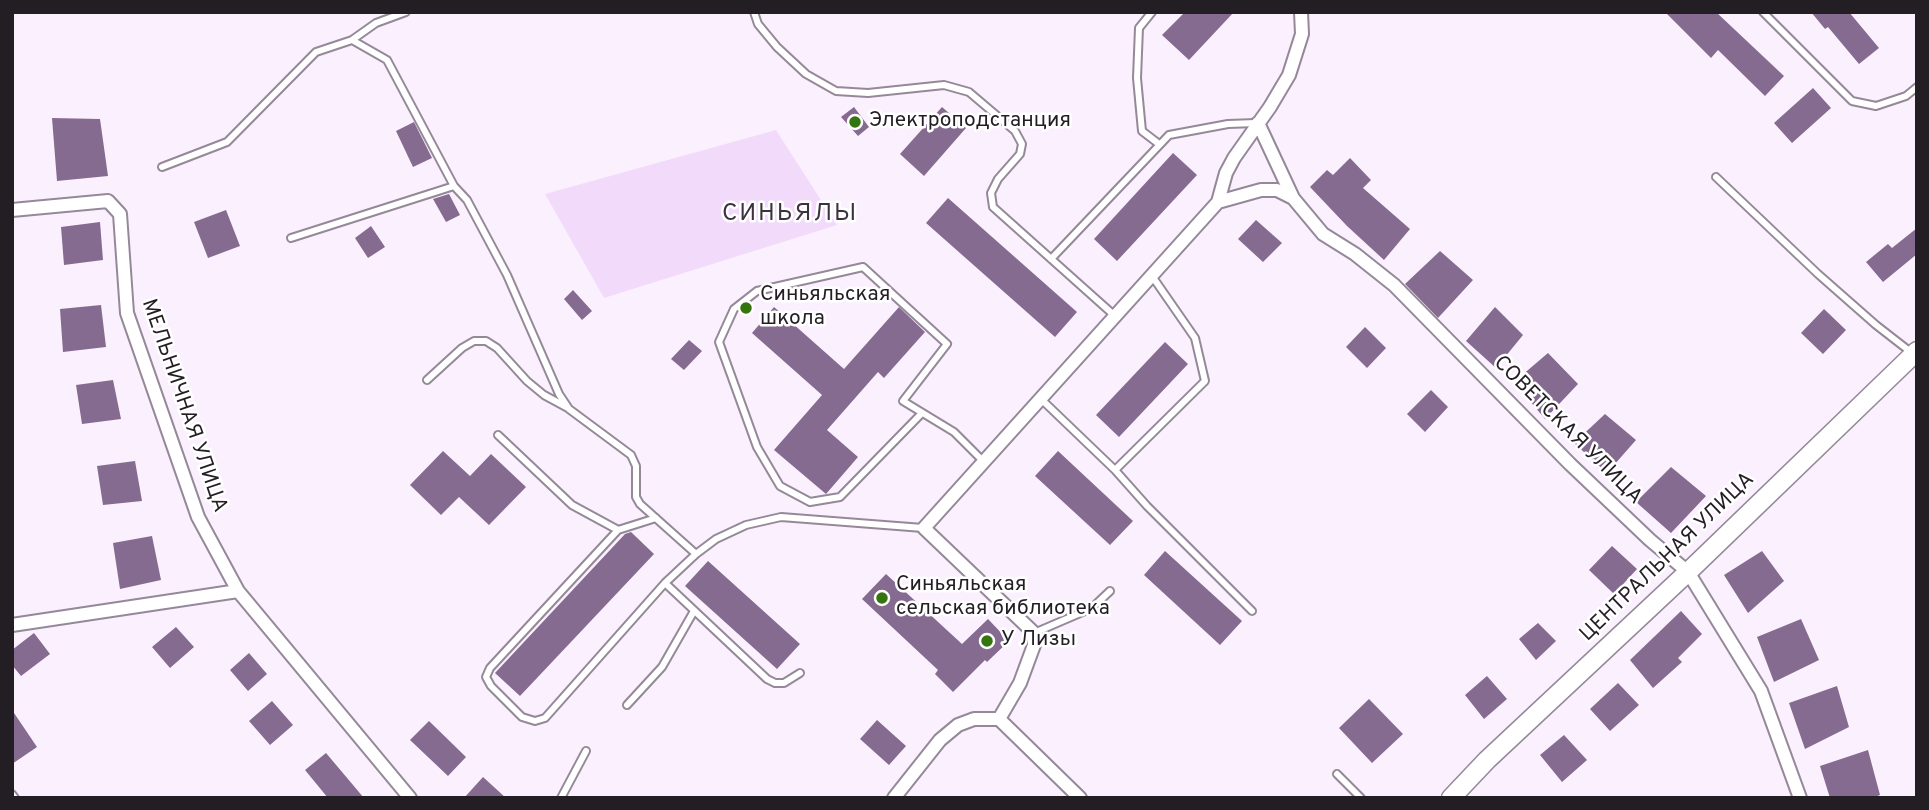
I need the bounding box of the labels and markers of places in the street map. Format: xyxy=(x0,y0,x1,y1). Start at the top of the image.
place label: Электроподстанция xyxy=(869,109,1071,135)
marker: Электроподстанция xyxy=(847,114,863,130)
place label: Синьяльская школа xyxy=(760,283,890,333)
marker: Синьяльская школа xyxy=(738,300,754,316)
place label: Синьяльская сельская библиотека xyxy=(896,573,1110,623)
marker: Синьяльская сельская библиотека xyxy=(874,590,890,606)
place label: У Лизы xyxy=(1001,628,1076,654)
marker: У Лизы xyxy=(979,633,995,649)

